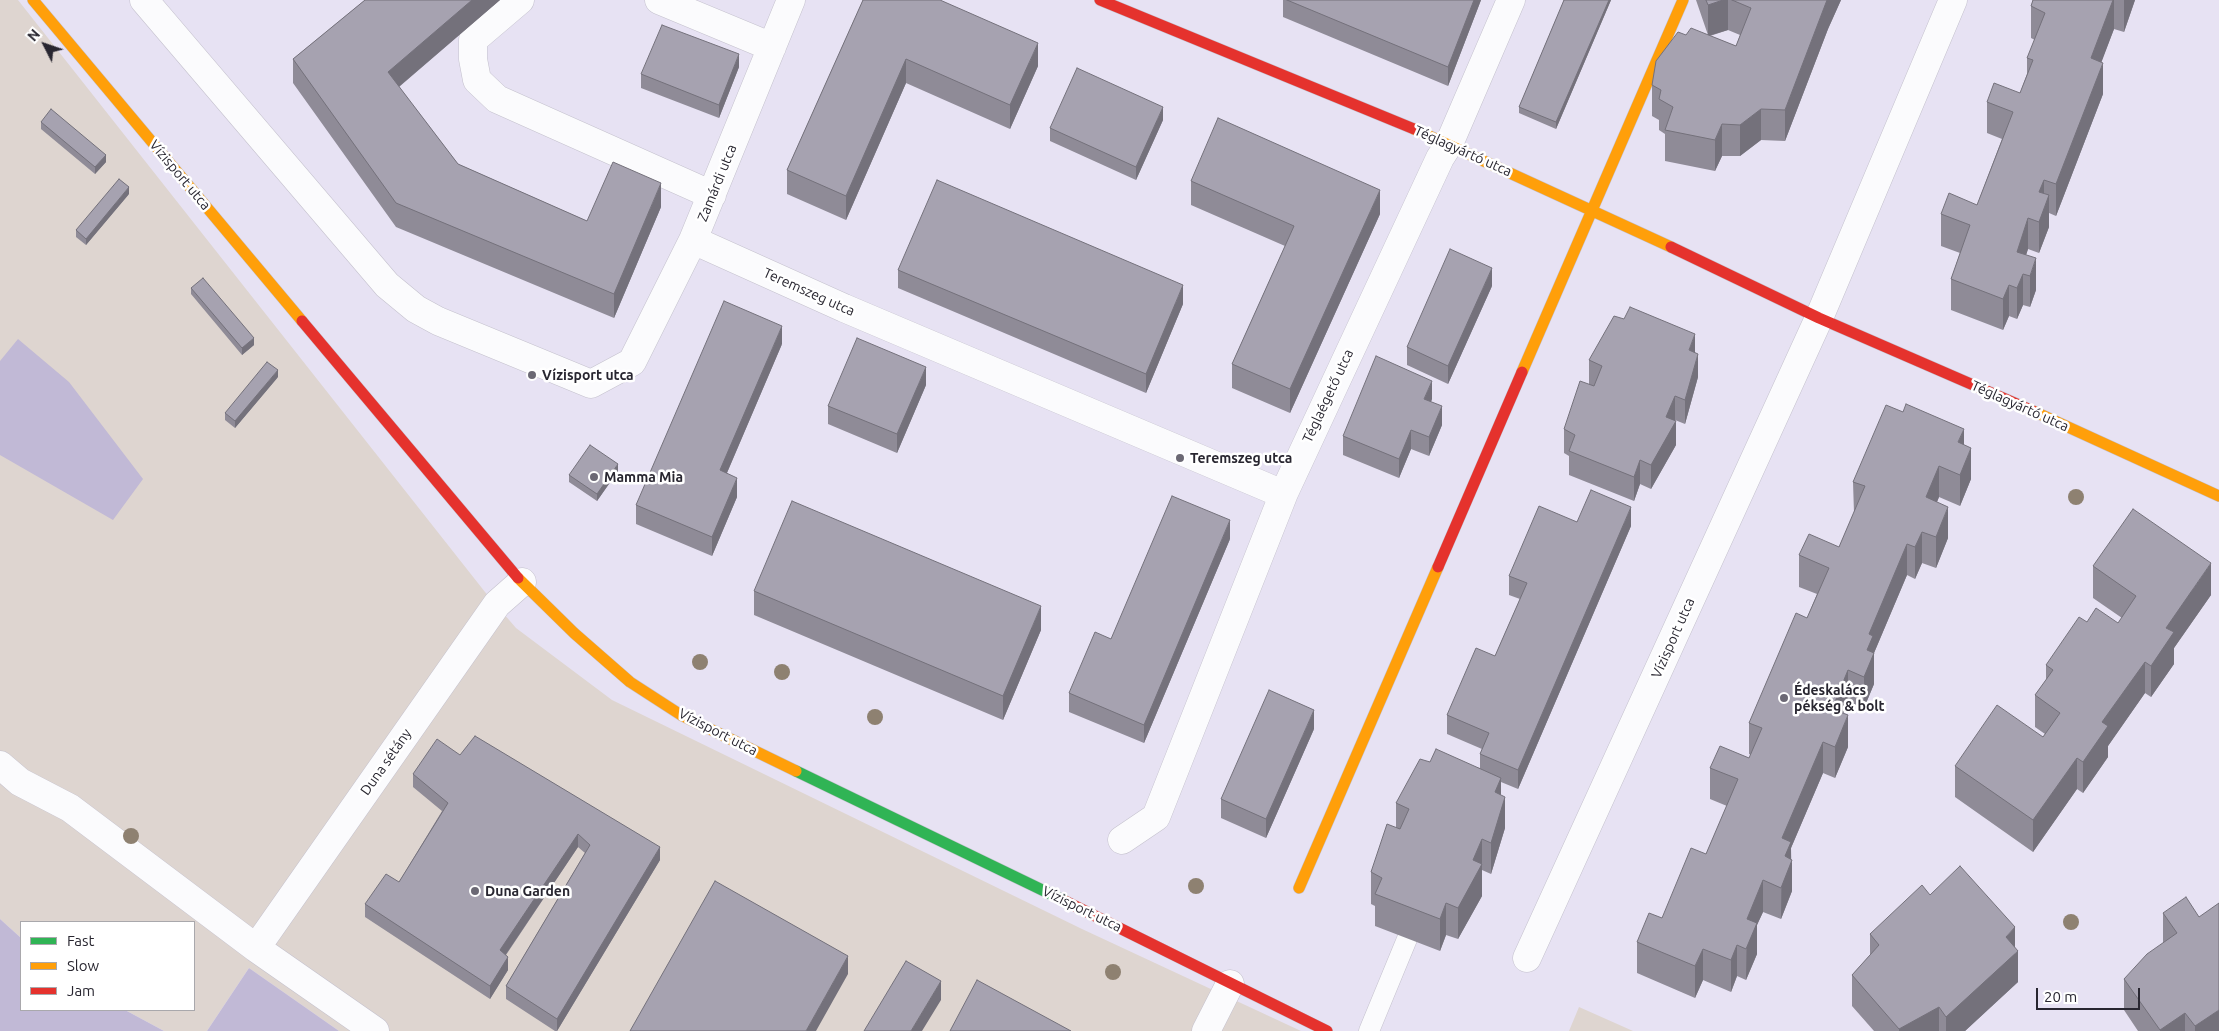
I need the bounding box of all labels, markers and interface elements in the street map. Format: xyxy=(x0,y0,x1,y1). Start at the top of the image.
north arrow xyxy=(20,20,70,70)
text: N xyxy=(24,26,43,44)
street label: Téglagyártó utca xyxy=(1412,122,1514,180)
street label: Vízisport utca xyxy=(146,137,214,213)
street label: Zamárdi utca xyxy=(694,142,740,224)
street label: Teremszeg utca xyxy=(761,264,857,320)
street label: Téglaégető utca xyxy=(1299,347,1357,445)
place label: Vízisport utca xyxy=(542,367,634,383)
marker: Vízisport utca xyxy=(526,369,538,381)
street label: Téglagyártó utca xyxy=(1969,377,2071,435)
place label: Teremszeg utca xyxy=(1190,450,1292,466)
marker: Teremszeg utca xyxy=(1174,452,1186,464)
place label: Mamma Mia xyxy=(604,469,683,485)
marker: Mamma Mia xyxy=(588,471,600,483)
street label: Vízisport utca xyxy=(1648,595,1698,681)
place label: Édeskalács pékség & bolt xyxy=(1794,682,1885,714)
marker: Édeskalács pékség & bolt xyxy=(1778,692,1790,704)
street label: Vízisport utca xyxy=(676,705,760,759)
street label: Duna sétány xyxy=(357,725,415,799)
place label: Duna Garden xyxy=(485,883,570,899)
street label: Vízisport utca xyxy=(1040,883,1124,935)
marker: Duna Garden xyxy=(469,885,481,897)
legend xyxy=(20,921,195,1011)
text: Fast xyxy=(67,932,94,949)
text: Slow xyxy=(67,957,99,974)
scale bar xyxy=(2039,978,2143,1010)
text: Jam xyxy=(67,982,95,999)
text: 20 m xyxy=(2044,988,2077,1005)

